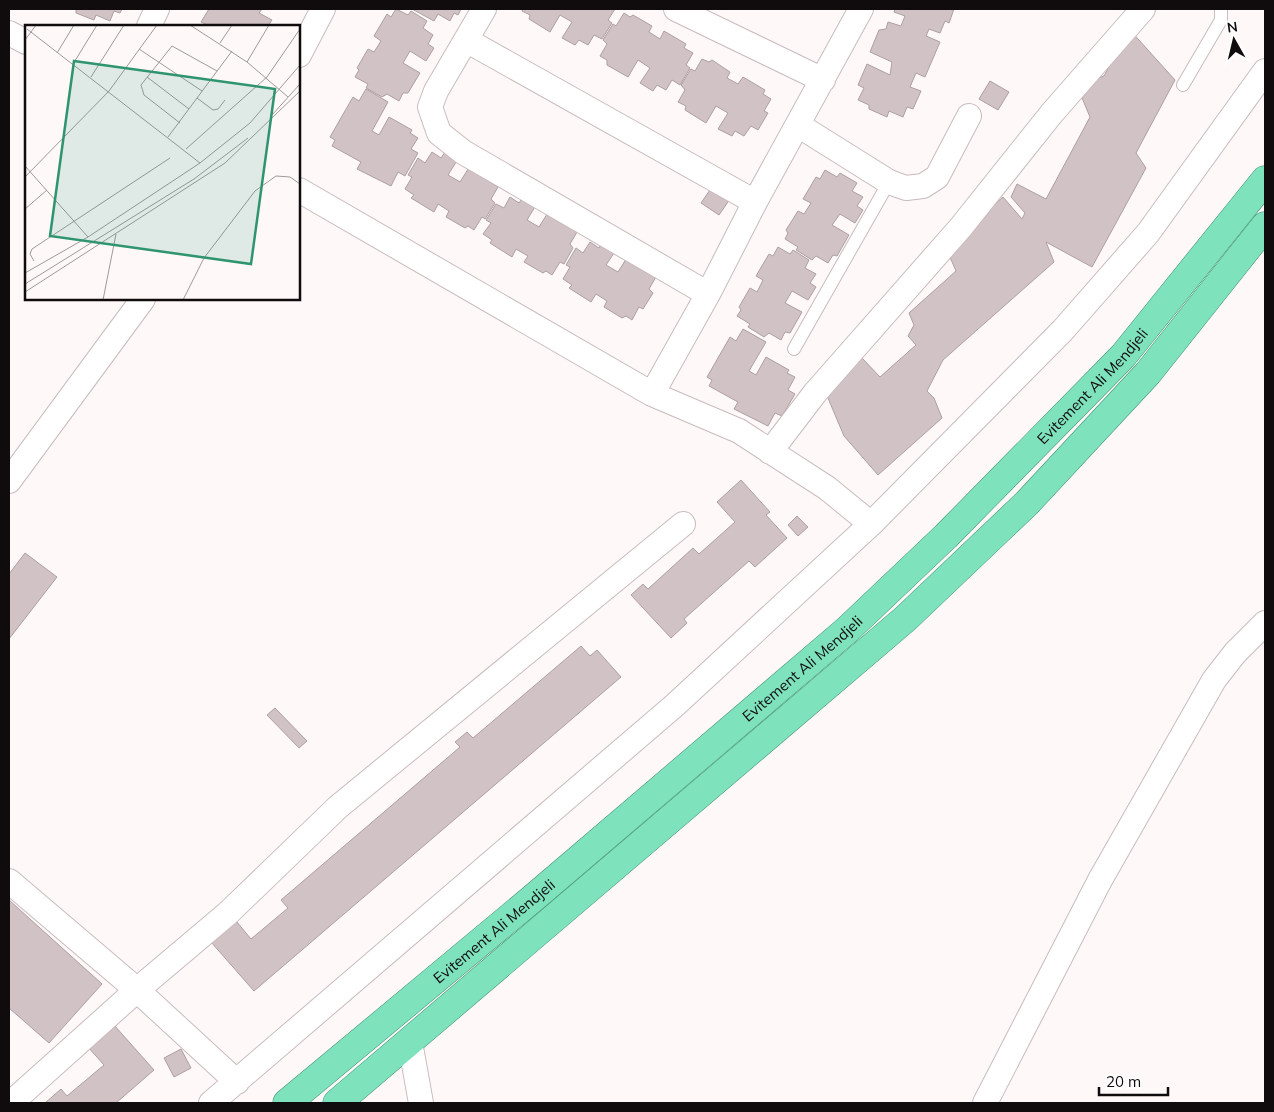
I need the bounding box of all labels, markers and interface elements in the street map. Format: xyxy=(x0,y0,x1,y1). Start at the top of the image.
north arrow xyxy=(1209,15,1259,65)
text: N xyxy=(1226,17,1239,37)
inset map xyxy=(25,25,300,300)
street label: Evitement Ali Mendjeli xyxy=(1033,324,1151,448)
street label: Evitement Ali Mendjeli xyxy=(738,611,866,725)
street label: Evitement Ali Mendjeli xyxy=(429,875,558,987)
scale bar xyxy=(1099,1064,1168,1096)
text: 20 m xyxy=(1106,1072,1141,1091)

